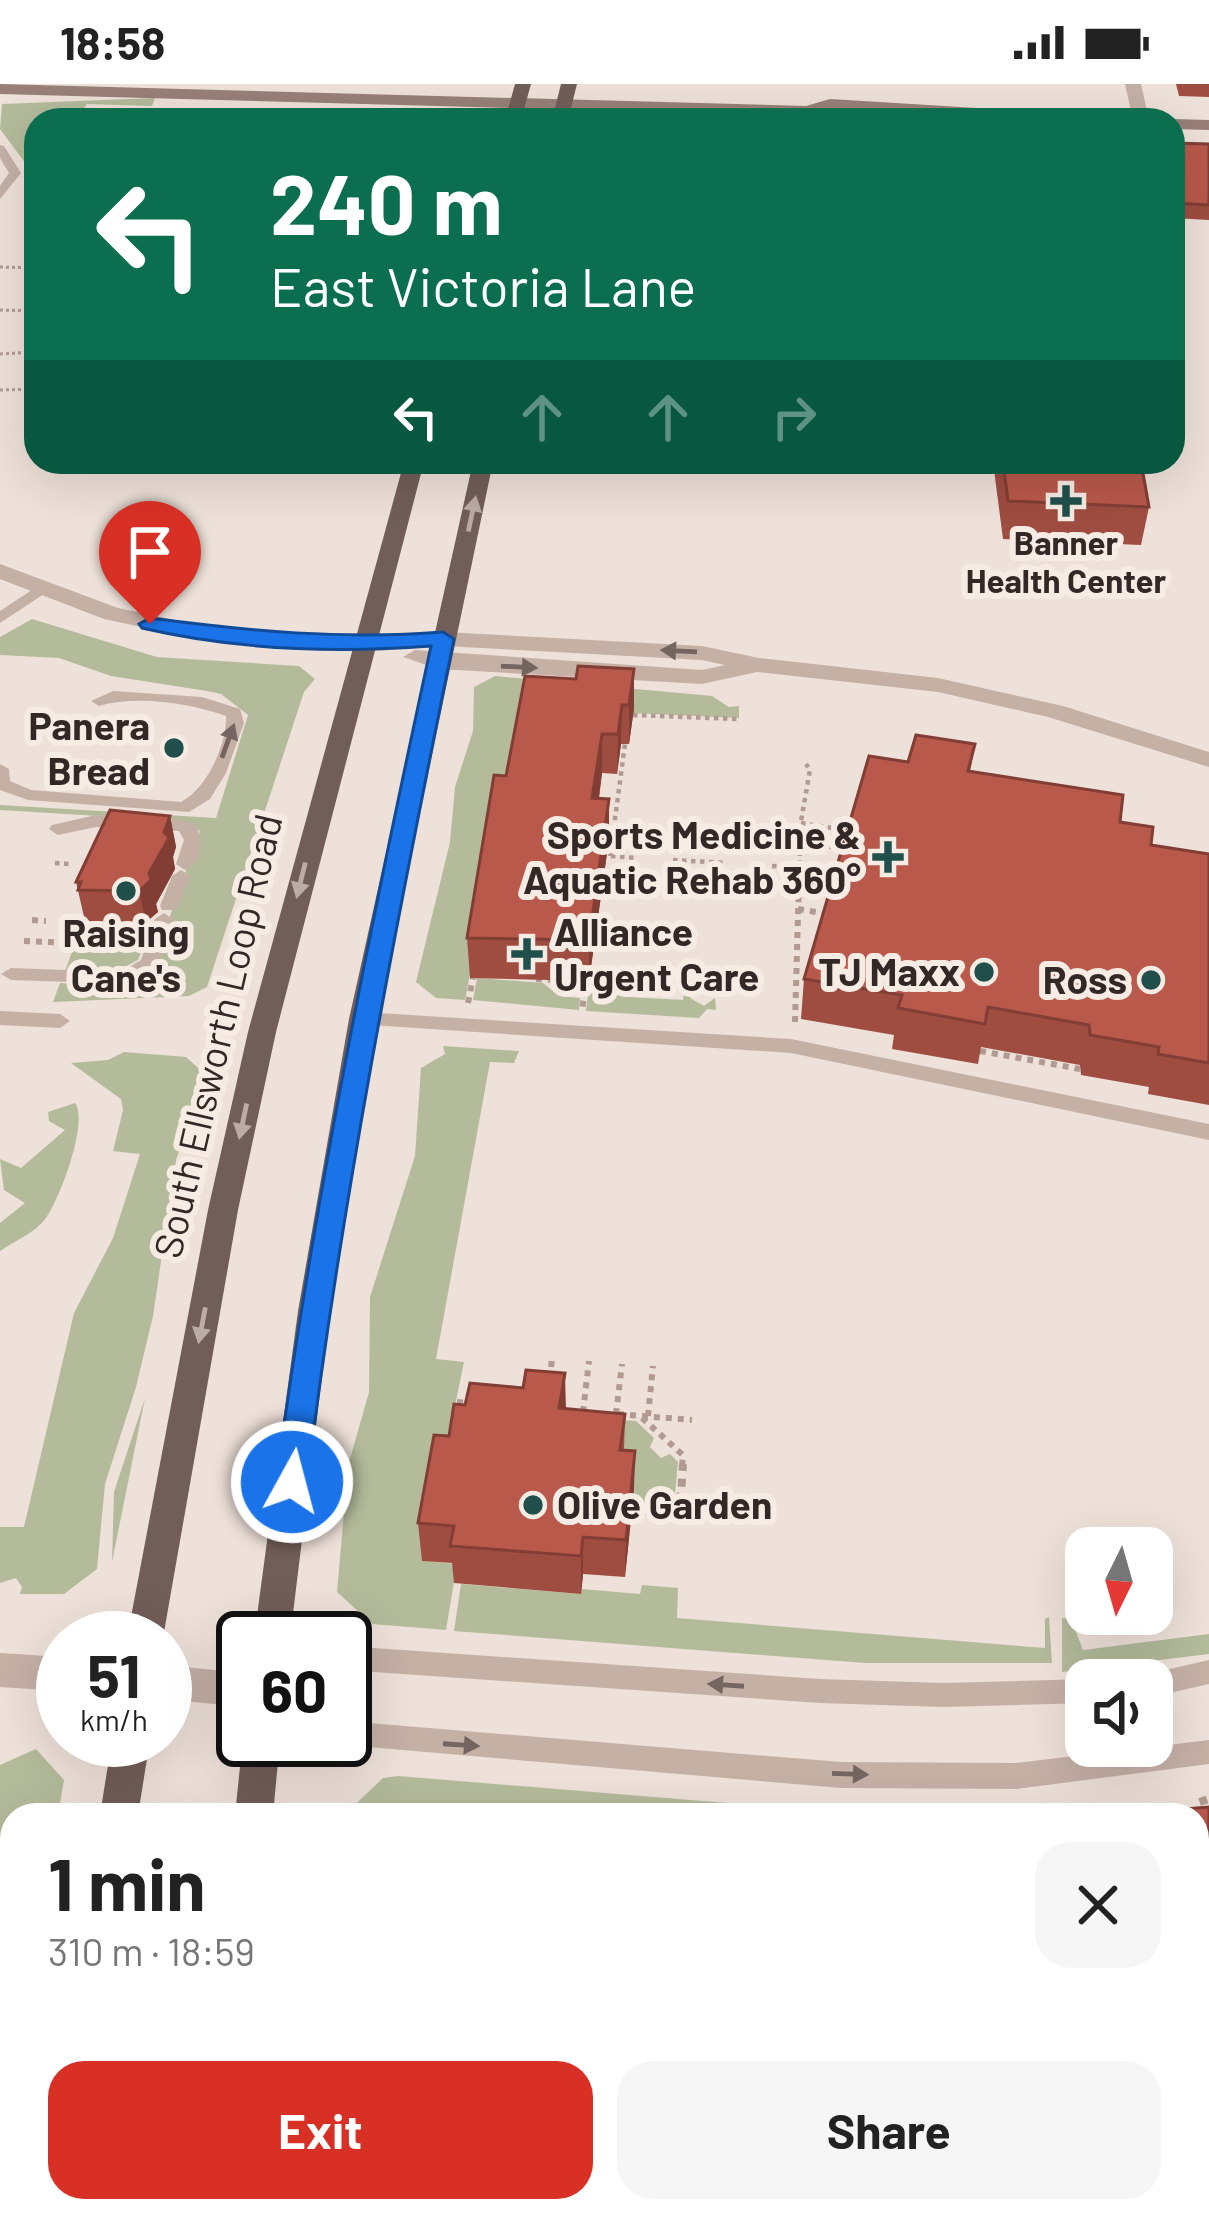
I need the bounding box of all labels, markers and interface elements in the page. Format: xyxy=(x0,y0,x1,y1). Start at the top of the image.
text: 18:58 xyxy=(60,15,165,69)
text: 240 m xyxy=(270,151,503,252)
icon: left xyxy=(72,156,228,312)
text: East Victoria Lane xyxy=(270,253,696,318)
icon: left xyxy=(383,384,449,450)
icon: ahead xyxy=(509,384,575,450)
icon: ahead xyxy=(635,384,701,450)
icon: right xyxy=(761,384,827,450)
marker: Banner Health Center xyxy=(1050,485,1082,517)
one-way arrow xyxy=(463,495,482,533)
pin xyxy=(99,501,201,624)
icon: arrive xyxy=(117,519,183,585)
place label: Banner Health Center xyxy=(966,522,1167,600)
one-way arrow xyxy=(659,641,697,660)
one-way arrow xyxy=(501,657,538,676)
place label: Panera Bread xyxy=(29,701,150,793)
one-way arrow xyxy=(220,722,239,758)
marker: Panera Bread xyxy=(161,735,187,761)
street label: South Ellsworth Loop Road xyxy=(143,809,290,1262)
place label: Sports Medicine & Aquatic Rehab 360° xyxy=(523,810,861,902)
marker: Sports Medicine & Aquatic Rehab 360° xyxy=(872,841,904,873)
one-way arrow xyxy=(291,862,310,899)
marker: Raising Cane's xyxy=(113,878,139,904)
place label: Alliance Urgent Care xyxy=(554,907,759,999)
place label: Raising Cane's xyxy=(62,908,190,1000)
marker: Alliance Urgent Care xyxy=(511,938,543,970)
place label: TJ Maxx xyxy=(818,947,960,994)
place label: Ross xyxy=(1043,955,1127,1002)
marker: TJ Maxx xyxy=(971,959,997,985)
marker: Ross xyxy=(1138,967,1164,993)
one-way arrow xyxy=(232,1103,251,1141)
one-way arrow xyxy=(192,1306,211,1344)
position arrow xyxy=(229,1419,355,1545)
place label: Olive Garden xyxy=(557,1480,772,1527)
marker: Olive Garden xyxy=(520,1492,546,1518)
north arrow xyxy=(1065,1527,1173,1635)
map controls xyxy=(1065,1527,1173,1767)
speed limit sign: 60 xyxy=(216,1611,372,1767)
text: 51 xyxy=(88,1638,140,1710)
button: sound xyxy=(1065,1659,1173,1767)
one-way arrow xyxy=(707,1675,744,1694)
text: km/h xyxy=(80,1701,148,1737)
one-way arrow xyxy=(443,1735,480,1754)
one-way arrow xyxy=(832,1765,870,1784)
text: 1 min xyxy=(48,1839,206,1925)
button: close xyxy=(1035,1842,1161,1968)
text: 310 m · 18:59 xyxy=(48,1927,255,1974)
button: Exit xyxy=(48,2061,593,2199)
button: Share xyxy=(617,2061,1161,2199)

